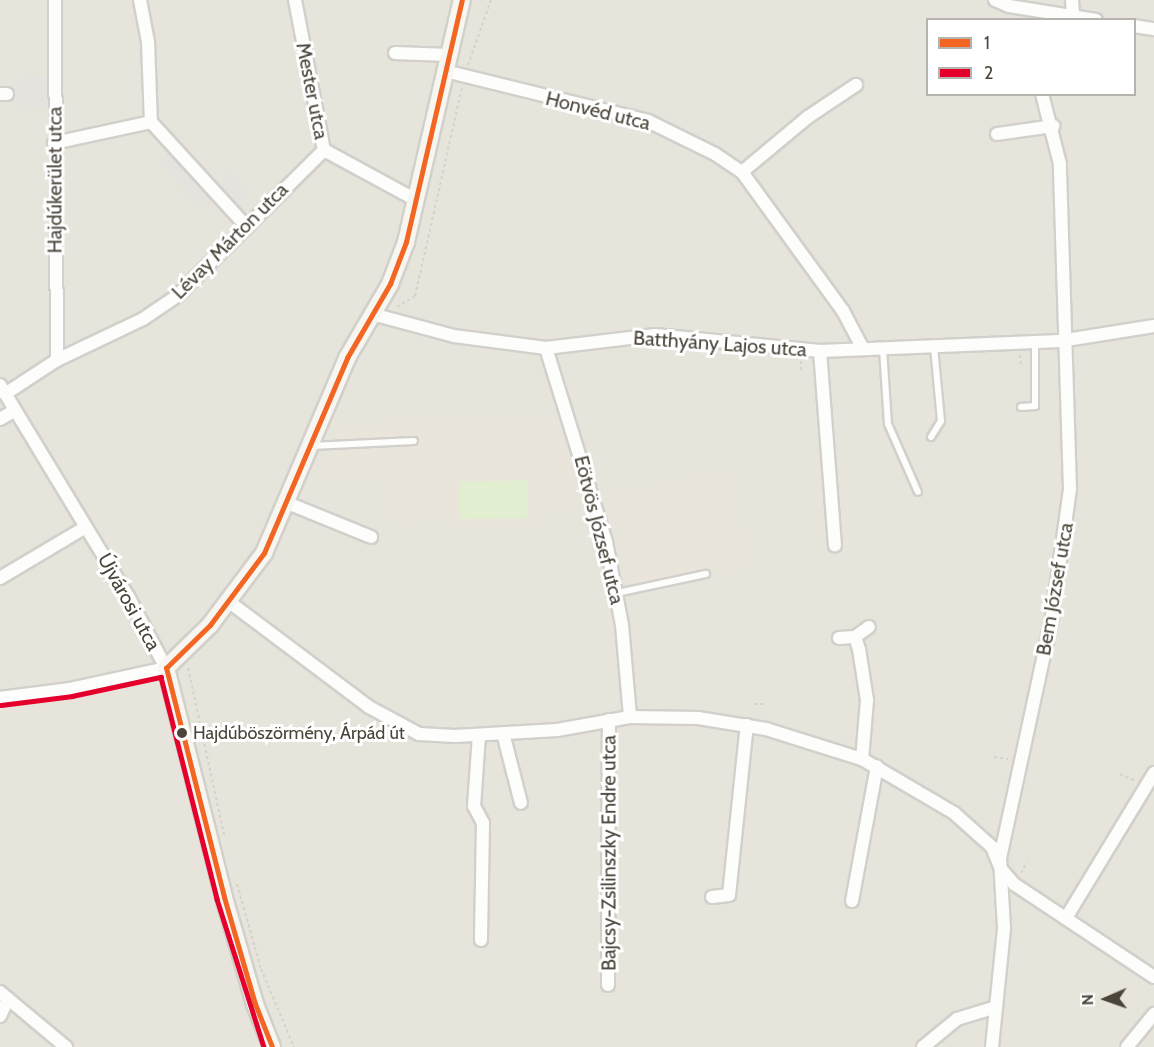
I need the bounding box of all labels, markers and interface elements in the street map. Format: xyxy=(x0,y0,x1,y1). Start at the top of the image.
legend xyxy=(926,18,1136,96)
text: 1 xyxy=(984,32,990,54)
street label: Mester utca xyxy=(291,41,333,141)
text: 2 xyxy=(984,62,993,84)
street label: Honvéd utca xyxy=(543,86,653,136)
street label: Hajdúkerület utca xyxy=(43,107,67,253)
street label: Lévay Márton utca xyxy=(167,178,293,304)
street label: Batthyány Lajos utca xyxy=(632,326,808,362)
street label: Eötvös József utca xyxy=(569,453,629,607)
street label: Bem József utca xyxy=(1031,521,1079,657)
street label: Újvárosi utca xyxy=(92,549,166,655)
place label: Hajdúböszörmény, Árpád út xyxy=(193,722,405,744)
marker: Hajdúböszörmény, Árpád út xyxy=(176,727,188,739)
street label: Bajcsy-Zsilinszky Endre utca xyxy=(597,735,621,971)
north arrow xyxy=(1076,969,1136,1029)
text: N xyxy=(1078,994,1097,1006)

